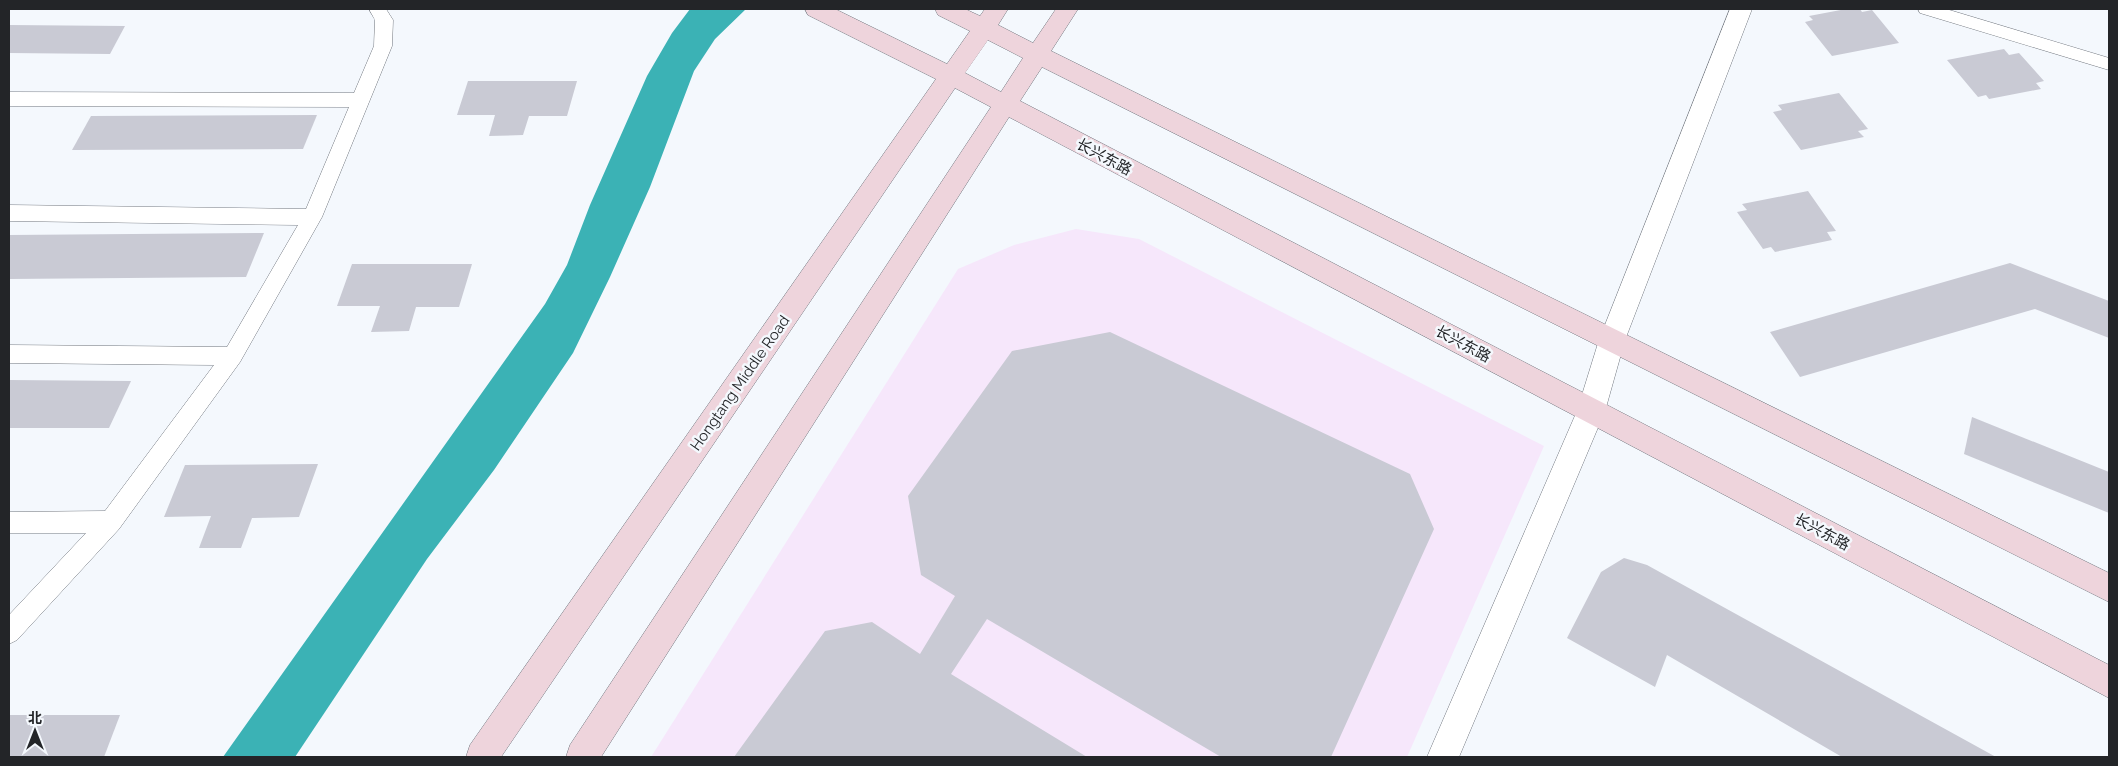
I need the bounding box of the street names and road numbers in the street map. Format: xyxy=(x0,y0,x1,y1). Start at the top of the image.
street label: 长兴东路 xyxy=(1073,135,1135,179)
street label: Hongtang Middle Road xyxy=(687,312,793,454)
street label: 长兴东路 xyxy=(1432,322,1494,366)
street label: 长兴东路 xyxy=(1791,510,1853,554)

